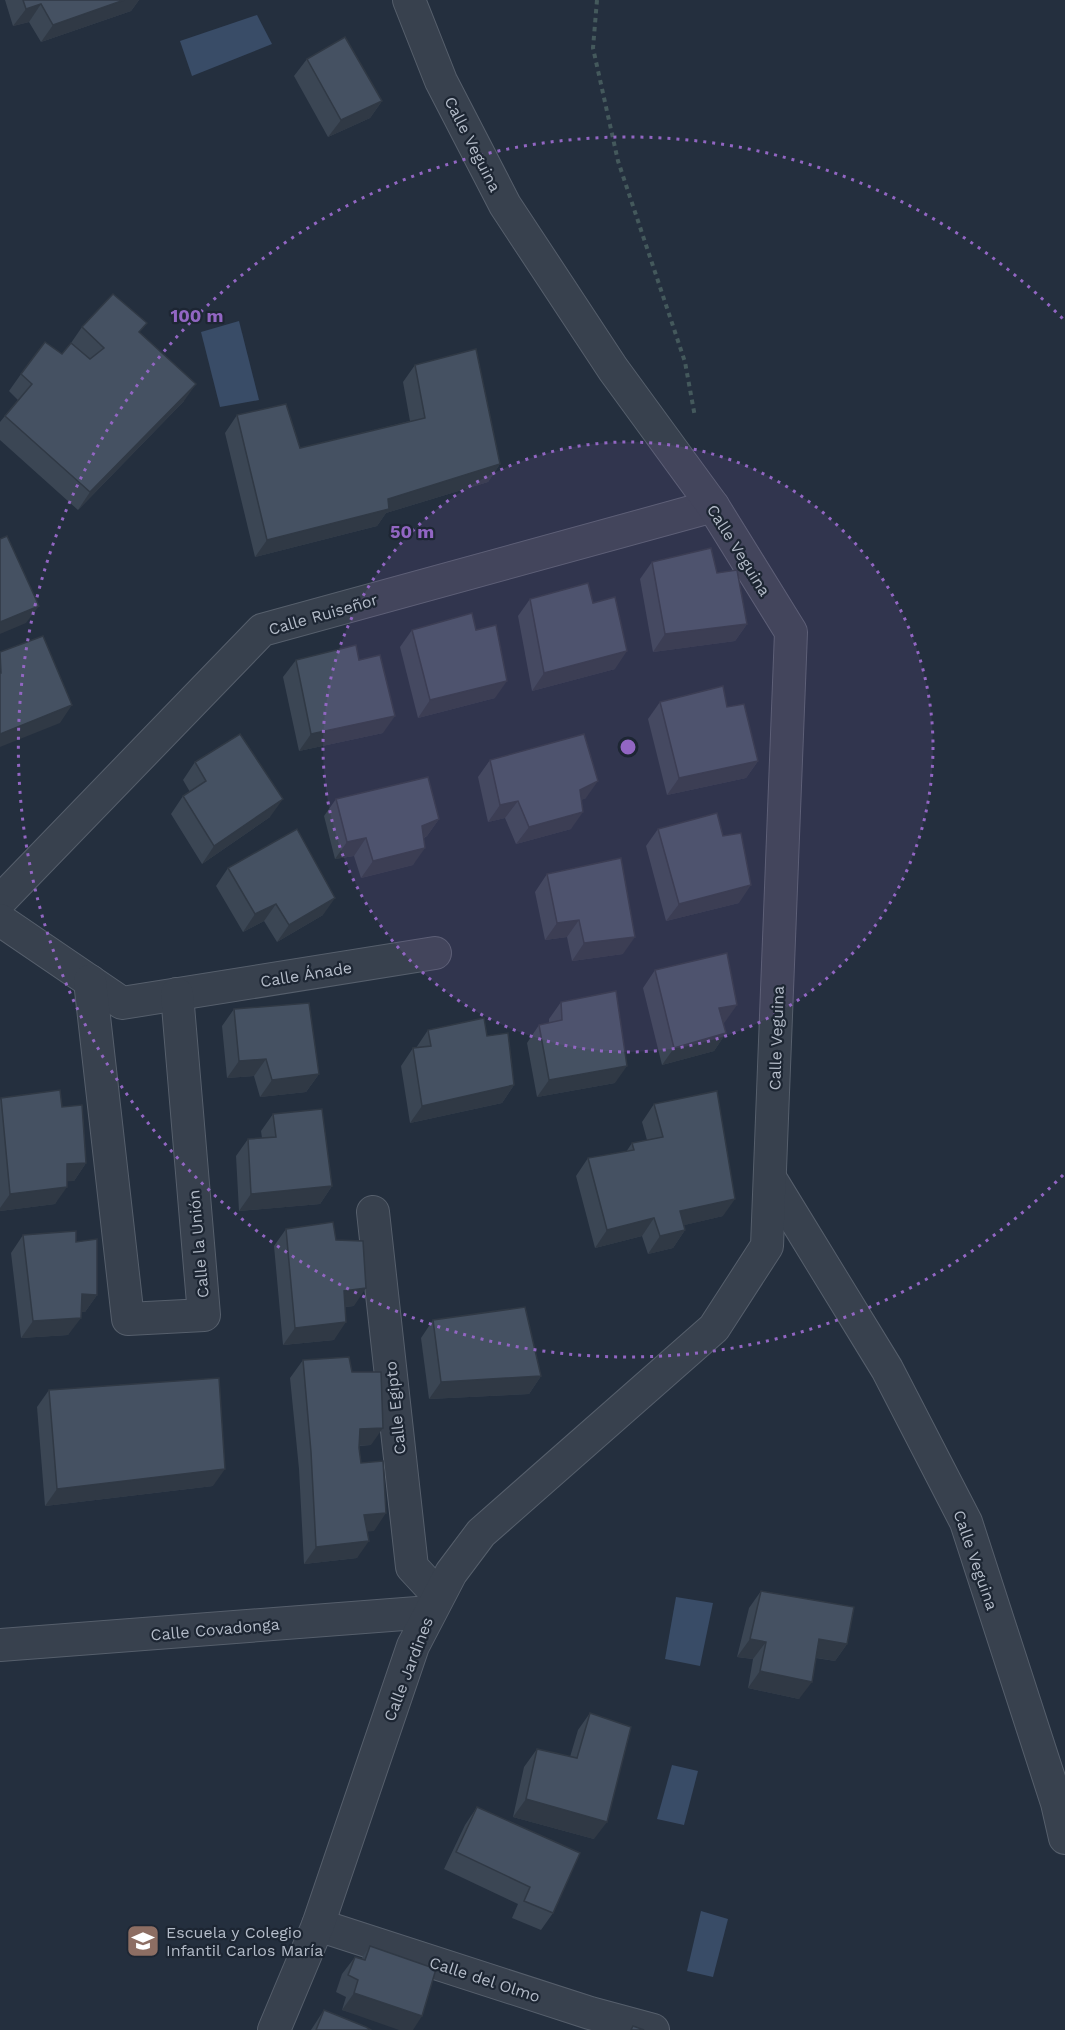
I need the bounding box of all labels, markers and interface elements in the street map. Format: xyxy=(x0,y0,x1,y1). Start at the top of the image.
street label: Calle Veguina xyxy=(440,93,505,195)
text: 100 m xyxy=(170,305,224,326)
street label: Calle Veguina xyxy=(703,501,774,600)
text: 50 m xyxy=(390,521,434,542)
street label: Calle Ruiseñor xyxy=(266,590,380,639)
centre of rings xyxy=(618,737,638,757)
street label: Calle Ánade xyxy=(259,958,353,991)
street label: Calle Veguina xyxy=(765,985,788,1091)
street label: Calle la Unión xyxy=(184,1189,213,1299)
street label: Calle Egipto xyxy=(381,1360,410,1456)
street label: Calle Veguina xyxy=(950,1508,1002,1613)
street label: Calle Covadonga xyxy=(150,1614,280,1645)
street label: Calle Jardines xyxy=(380,1614,437,1724)
school or university icon: Escuela y Colegio Infantil Carlos María xyxy=(125,1923,161,1959)
place label: Escuela y Colegio Infantil Carlos María xyxy=(166,1923,323,1960)
street label: Calle del Olmo xyxy=(427,1953,543,2006)

